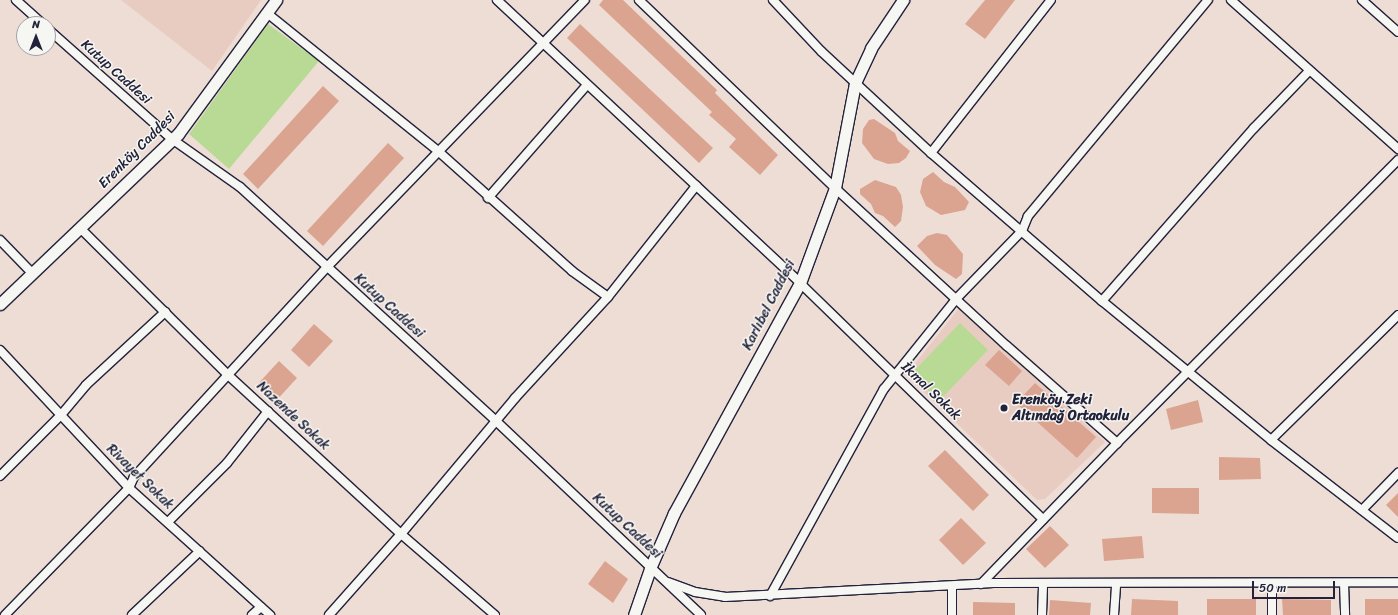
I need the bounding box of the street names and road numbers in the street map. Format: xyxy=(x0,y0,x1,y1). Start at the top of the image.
street label: Kutup Caddesi xyxy=(78,36,154,108)
street label: Erenköy Caddesi xyxy=(95,108,179,192)
street label: Karlıbel Caddesi xyxy=(739,257,799,353)
street label: Kutup Caddesi xyxy=(351,270,427,342)
street label: İkmal Sokak xyxy=(898,358,964,424)
street label: Nazende Sokak xyxy=(253,378,333,454)
street label: Rivayet Sokak xyxy=(103,441,177,513)
street label: Kutup Caddesi xyxy=(589,490,665,562)

